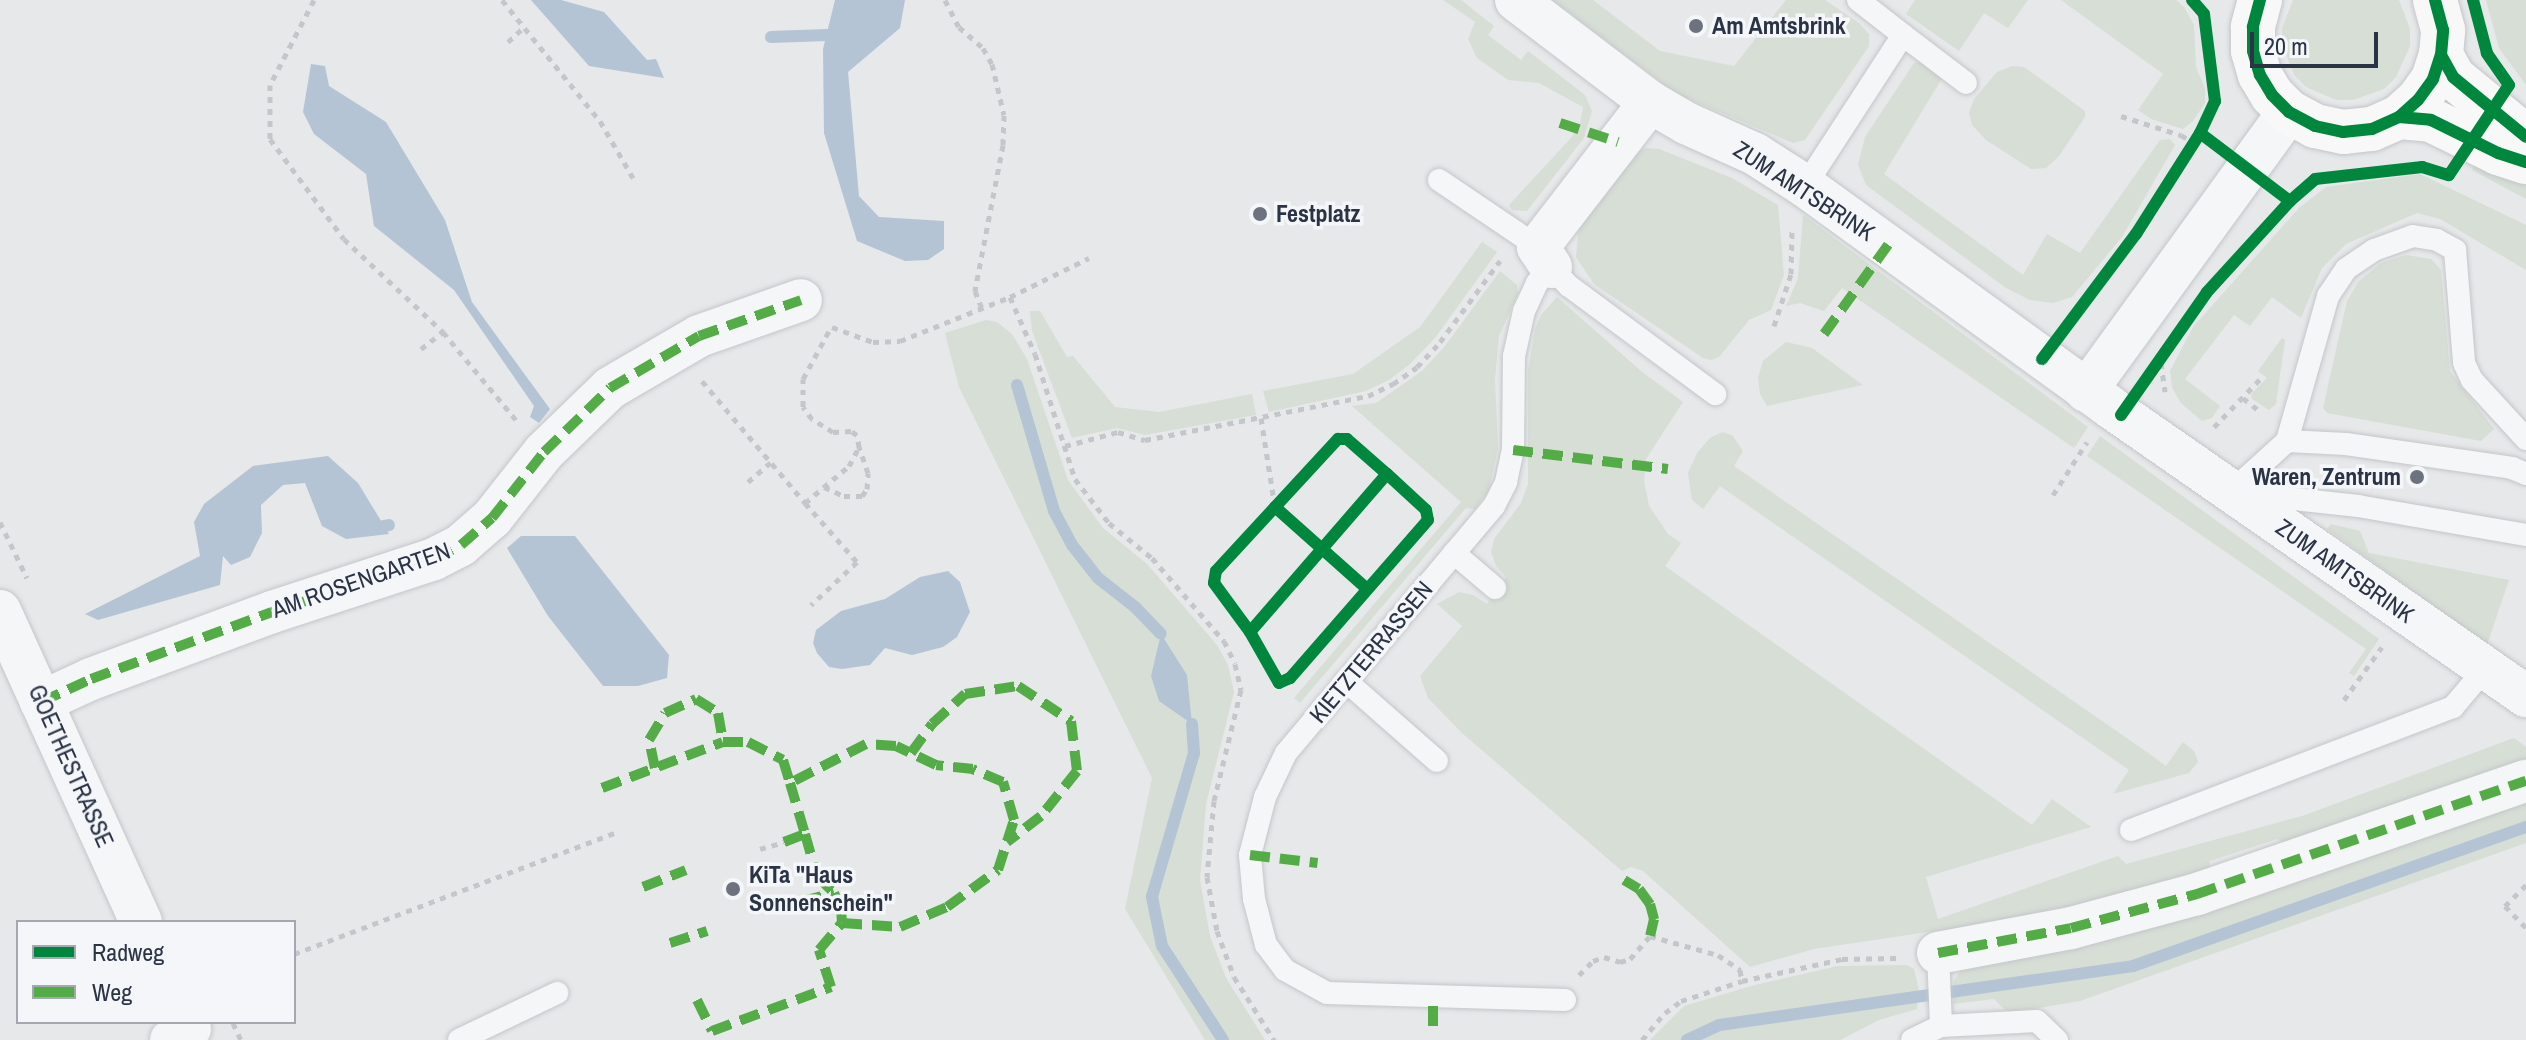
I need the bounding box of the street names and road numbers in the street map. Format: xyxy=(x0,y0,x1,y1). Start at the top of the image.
street label: ZUM AMTSBRINK xyxy=(1728,135,1880,247)
street label: ZUM AMTSBRINK xyxy=(2270,512,2420,630)
street label: AM ROSENGARTEN xyxy=(268,536,454,624)
street label: KIETZTERRASSEN xyxy=(1303,575,1439,729)
street label: GOETHESTRASSE xyxy=(22,680,120,852)

